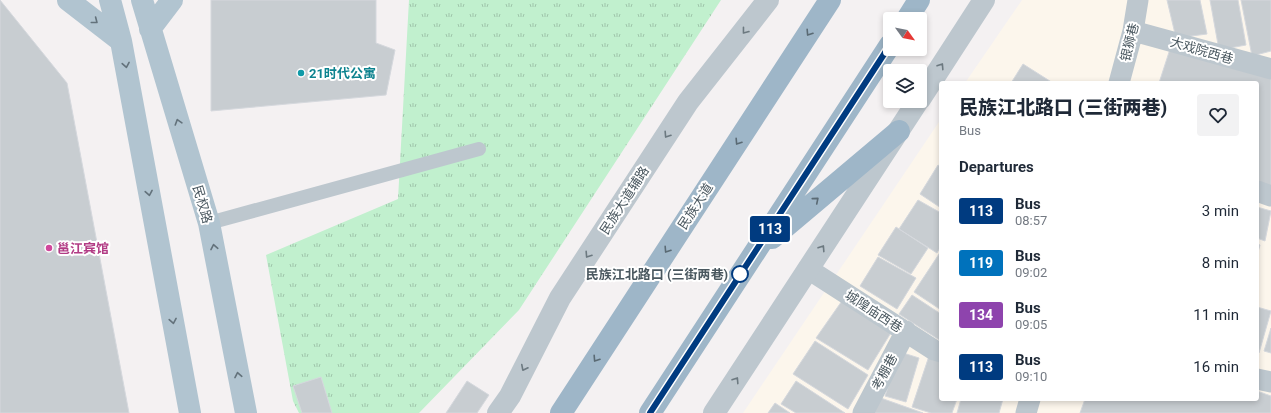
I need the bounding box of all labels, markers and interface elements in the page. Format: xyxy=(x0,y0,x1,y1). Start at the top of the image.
north arrow xyxy=(883,12,927,56)
map controls xyxy=(883,12,927,108)
one-way arrow xyxy=(90,16,97,23)
street label: 银狮巷 xyxy=(1117,21,1141,63)
one-way arrow xyxy=(742,26,749,33)
one-way arrow xyxy=(806,29,814,36)
street label: 大戏院西巷 xyxy=(1169,34,1235,67)
one-way arrow xyxy=(121,62,129,68)
one-way arrow xyxy=(936,63,944,70)
button: layers xyxy=(883,64,927,108)
place label: 21时代公寓 xyxy=(309,66,376,81)
marker: 21时代公寓 xyxy=(296,68,306,78)
button: heart xyxy=(1197,94,1239,136)
text: 民族江北路口 (三街两巷) xyxy=(959,96,1167,119)
one-way arrow xyxy=(174,119,183,126)
text: Bus xyxy=(959,123,981,138)
one-way arrow xyxy=(664,131,672,138)
one-way arrow xyxy=(736,137,743,144)
text: Departures xyxy=(959,158,1034,176)
street label: 民族大道辅路 xyxy=(597,163,652,237)
street label: 民族大道 xyxy=(675,180,716,232)
street label: 民权路 xyxy=(190,183,215,225)
one-way arrow xyxy=(144,190,153,196)
text: Bus xyxy=(1015,195,1041,213)
one-way arrow xyxy=(812,198,819,205)
text: 3 min xyxy=(1202,202,1239,220)
text: 113 xyxy=(969,203,993,219)
text: 08:57 xyxy=(1015,213,1047,228)
line badge: 113 xyxy=(747,216,793,242)
text: 113 xyxy=(758,221,782,237)
place label: 邕江宾馆 xyxy=(57,241,109,256)
marker: 邕江宾馆 xyxy=(44,243,54,253)
one-way arrow xyxy=(210,244,218,250)
one-way arrow xyxy=(817,245,825,252)
one-way arrow xyxy=(665,246,672,253)
text: Bus xyxy=(1015,247,1041,265)
one-way arrow xyxy=(585,251,593,258)
text: 8 min xyxy=(1202,254,1239,272)
text: 119 xyxy=(969,255,993,271)
marker: 民族江北路口 (三街两巷) xyxy=(731,265,749,283)
text: 09:02 xyxy=(1015,265,1047,280)
place label: 民族江北路口 (三街两巷) xyxy=(586,267,728,282)
street label: 城隍庙西巷 xyxy=(842,287,905,335)
text: Bus xyxy=(1015,299,1041,317)
text: 11 min xyxy=(1193,306,1239,324)
text: 134 xyxy=(969,307,993,323)
text: 09:05 xyxy=(1015,317,1047,332)
one-way arrow xyxy=(168,318,176,324)
street label: 考棚巷 xyxy=(869,351,900,393)
text: Bus xyxy=(1015,351,1041,369)
one-way arrow xyxy=(594,355,601,362)
text: 16 min xyxy=(1193,358,1239,376)
text: 113 xyxy=(969,359,993,375)
one-way arrow xyxy=(521,364,529,371)
text: 09:10 xyxy=(1015,369,1047,384)
one-way arrow xyxy=(235,372,243,378)
one-way arrow xyxy=(731,378,738,385)

